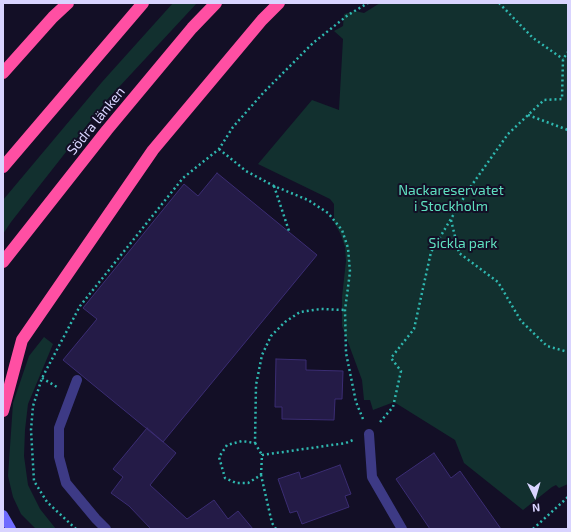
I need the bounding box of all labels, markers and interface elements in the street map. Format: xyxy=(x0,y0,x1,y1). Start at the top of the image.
street label: Södra länken xyxy=(63,84,129,158)
park label: Nackareservatet i Stockholm xyxy=(398,182,504,214)
park label: Sickla park xyxy=(429,235,497,251)
north arrow xyxy=(515,476,555,516)
text: N xyxy=(532,502,541,515)

